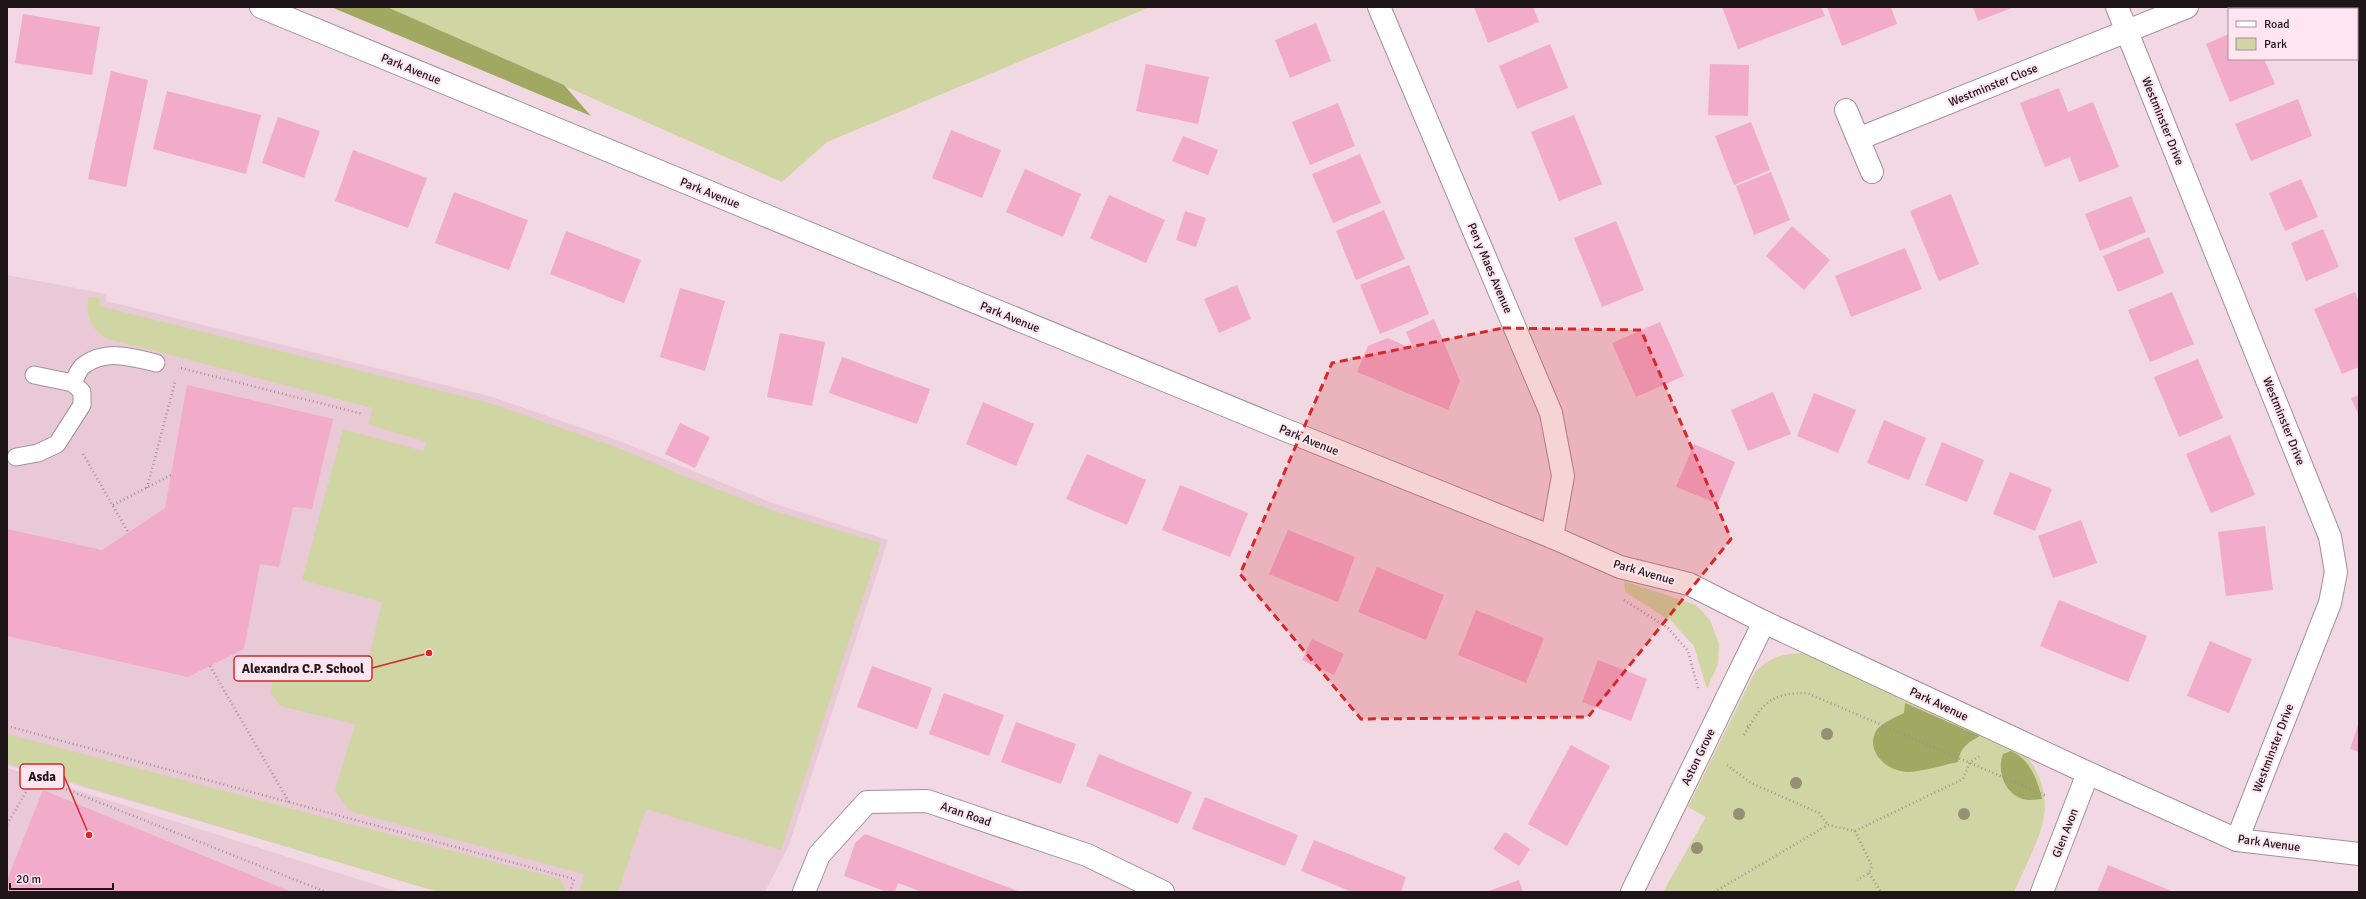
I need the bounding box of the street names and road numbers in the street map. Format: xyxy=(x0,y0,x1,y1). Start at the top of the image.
street label: Park Avenue xyxy=(379,51,443,88)
street label: Westminster Close xyxy=(1946,61,2040,110)
street label: Westminster Drive xyxy=(2138,75,2187,167)
street label: Park Avenue xyxy=(678,175,742,212)
street label: Pen y Maes Avenue xyxy=(1464,221,1515,316)
street label: Park Avenue xyxy=(978,299,1042,336)
street label: Westminster Drive xyxy=(2259,375,2308,467)
street label: Park Avenue xyxy=(1277,422,1341,459)
street label: Park Avenue xyxy=(1611,557,1676,588)
street label: Park Avenue xyxy=(1907,684,1971,725)
street label: Westminster Drive xyxy=(2250,702,2297,795)
street label: Aston Grove xyxy=(1678,726,1719,788)
street label: Aran Road xyxy=(939,799,993,830)
street label: Glen Avon xyxy=(2049,806,2082,860)
street label: Park Avenue xyxy=(2237,832,2301,855)

